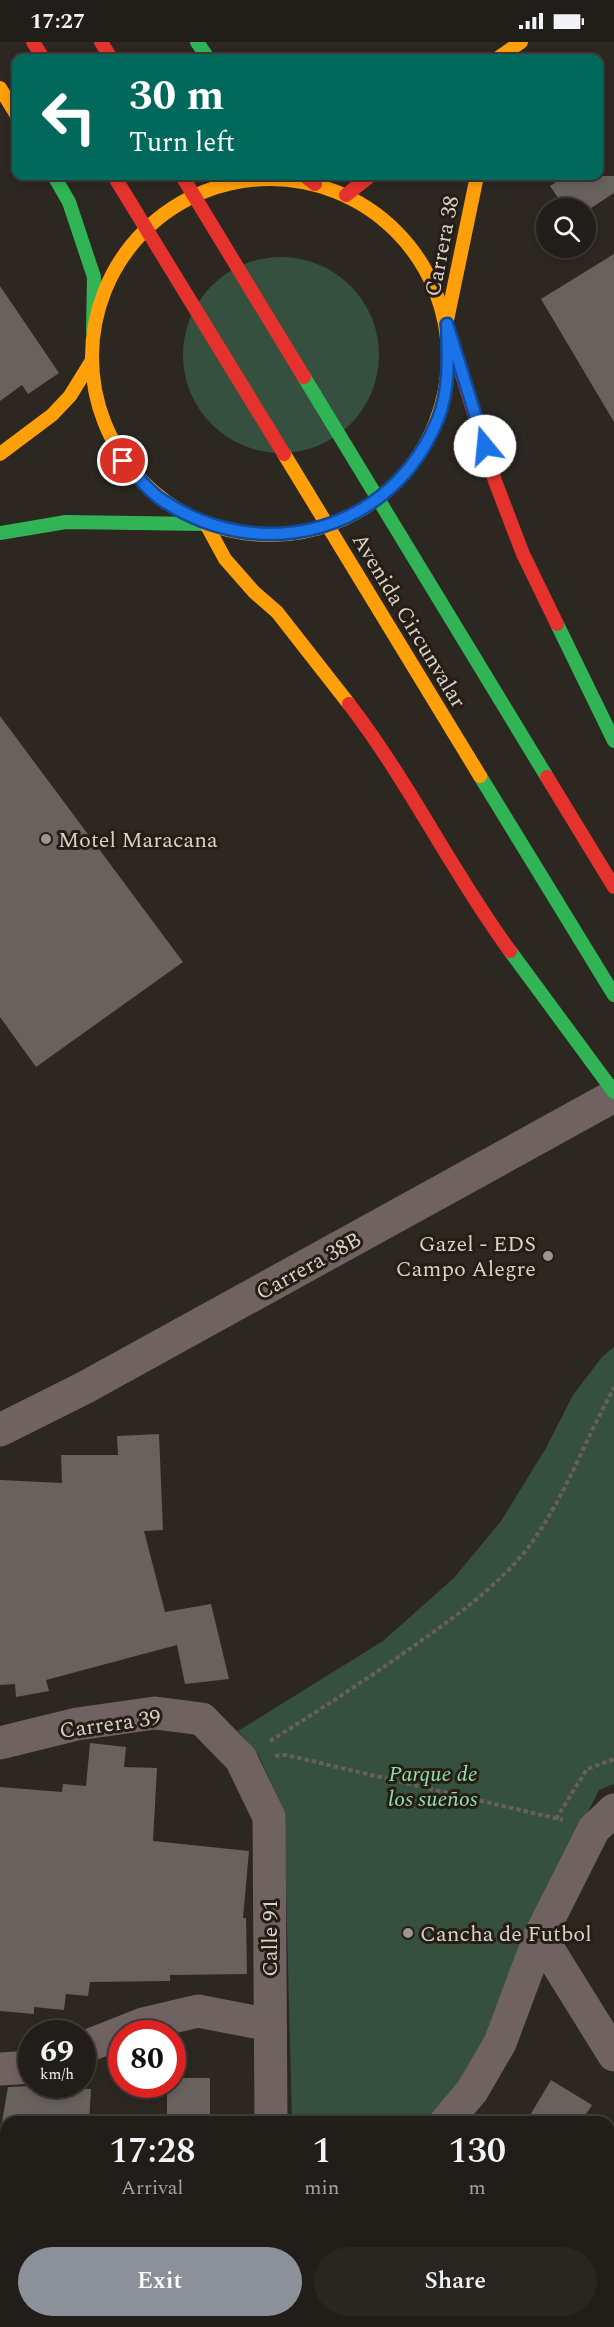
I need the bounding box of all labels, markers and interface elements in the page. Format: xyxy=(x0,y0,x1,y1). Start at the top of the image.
text: 17:27 xyxy=(30,5,85,38)
text: 30 m xyxy=(129,65,224,128)
icon: left xyxy=(30,78,108,156)
text: Turn left xyxy=(129,122,235,164)
street label: Carrera 38 xyxy=(417,193,468,300)
map controls xyxy=(536,198,596,258)
button: search xyxy=(536,198,596,258)
position arrow xyxy=(453,414,517,478)
pin xyxy=(97,435,148,486)
icon: arrive xyxy=(106,444,139,477)
street label: Avenida Circunvalar xyxy=(343,527,474,715)
place label: Motel Maracana xyxy=(58,824,218,857)
marker: Motel Maracana xyxy=(39,832,53,846)
street label: Carrera 38B xyxy=(250,1224,368,1309)
place label: Gazel - EDS Campo Alegre xyxy=(396,1228,536,1286)
marker: Gazel - EDS Campo Alegre xyxy=(541,1249,555,1263)
street label: Carrera 39 xyxy=(57,1701,163,1748)
park label: Parque de los sueños xyxy=(388,1758,478,1816)
street label: Calle 91 xyxy=(254,1899,287,1977)
place label: Cancha de Futbol xyxy=(420,1918,592,1951)
marker: Cancha de Futbol xyxy=(401,1926,415,1940)
speed limit sign: 80 xyxy=(108,2020,186,2098)
text: 69 xyxy=(40,2029,74,2075)
text: km/h xyxy=(40,2063,74,2086)
text: 17:28 xyxy=(109,2124,195,2179)
text: 1 xyxy=(312,2124,331,2179)
text: 130 xyxy=(448,2124,506,2179)
text: Arrival xyxy=(121,2173,183,2203)
text: min xyxy=(304,2173,339,2203)
text: m xyxy=(469,2173,486,2203)
button: Exit xyxy=(18,2247,302,2316)
button: Share xyxy=(314,2247,597,2316)

